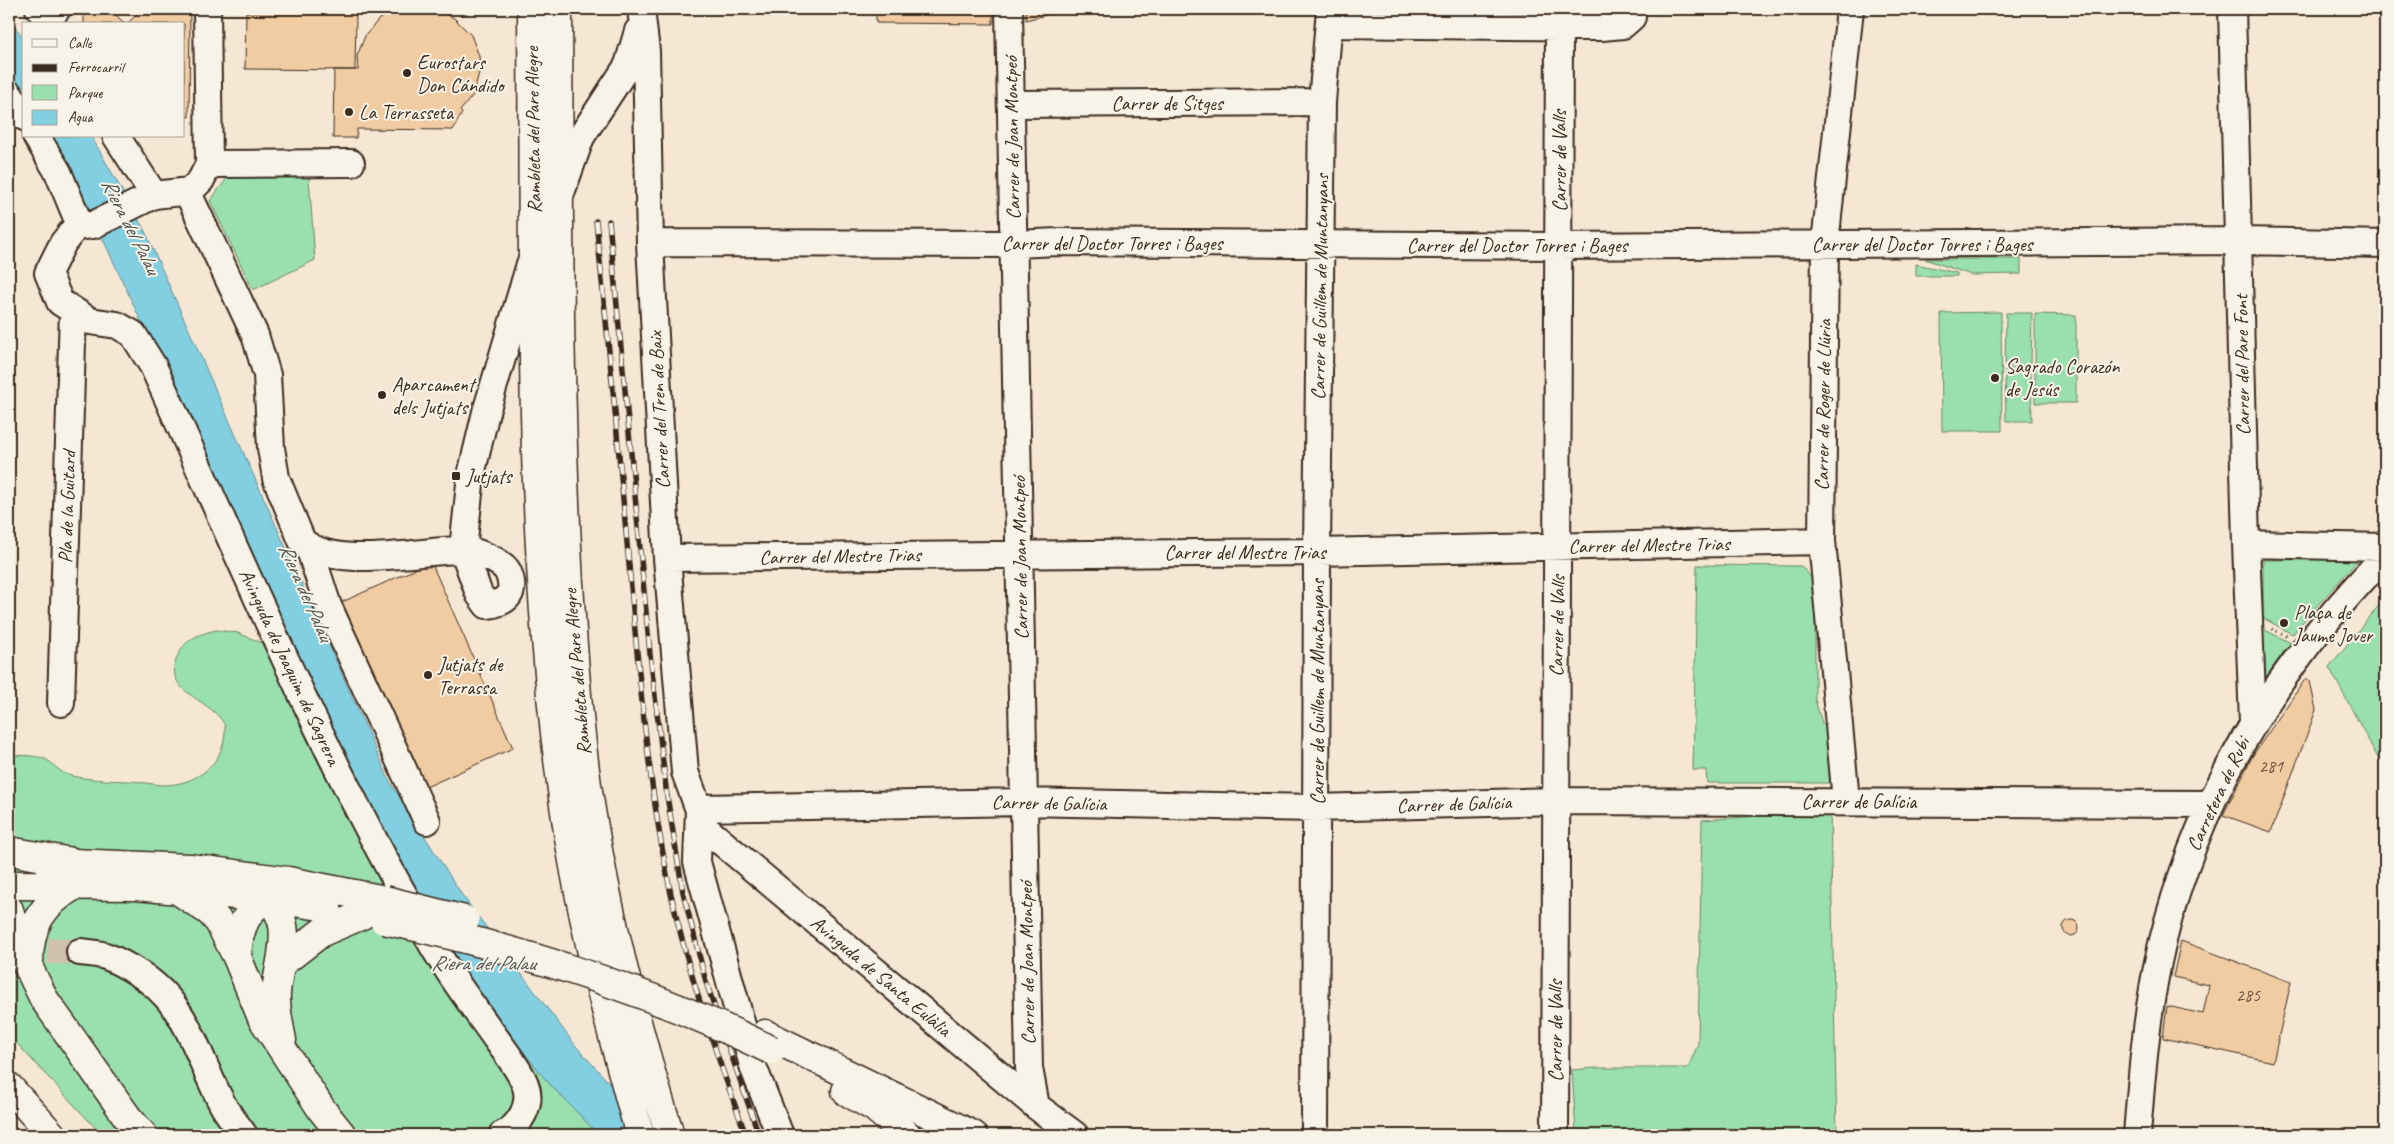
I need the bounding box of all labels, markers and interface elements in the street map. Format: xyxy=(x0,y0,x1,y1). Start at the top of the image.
legend xyxy=(22,22,185,138)
text: Calle xyxy=(68,34,93,53)
street label: Rambleta del Pare Alegre xyxy=(519,45,547,214)
place label: Eurostars Don Cándido xyxy=(417,50,505,98)
street label: Carrer de Joan Montpeó xyxy=(998,53,1026,220)
text: Ferrocarril xyxy=(68,58,126,77)
marker: Eurostars Don Cándido xyxy=(401,67,413,79)
text: Parque xyxy=(68,84,104,103)
street label: Carrer de Sitges xyxy=(1111,91,1225,116)
place label: La Terrasseta xyxy=(359,100,455,125)
marker: La Terrasseta xyxy=(343,106,355,118)
text: Agua xyxy=(68,108,93,127)
street label: Carrer de Valls xyxy=(1547,108,1572,212)
street label: Carrer de Guillem de Muntanyans xyxy=(1306,172,1335,400)
water label: Riera del Palau xyxy=(96,174,168,281)
street label: Carrer del Doctor Torres i Bages xyxy=(1002,231,1224,256)
street label: Carrer del Doctor Torres i Bages xyxy=(1812,232,2034,257)
street label: Carrer del Doctor Torres i Bages xyxy=(1407,233,1629,258)
street label: Carrer del Pare Font xyxy=(2228,292,2256,436)
street label: Carrer de Roger de Llúria xyxy=(1809,317,1837,491)
street label: Carrer del Tren de Baix xyxy=(642,328,676,489)
place label: Sagrado Corazón de Jesús xyxy=(2005,354,2120,402)
place label: Aparcament dels Jutjats xyxy=(392,372,478,420)
marker: Sagrado Corazón de Jesús xyxy=(1989,372,2001,384)
marker: Aparcament dels Jutjats xyxy=(376,389,388,401)
street label: Pla de la Guitard xyxy=(53,447,82,564)
place label: Jutjats xyxy=(465,464,513,489)
marker: Jutjats xyxy=(450,470,462,482)
street label: Carrer de Joan Montpeó xyxy=(1006,473,1034,640)
street label: Carrer del Mestre Trias xyxy=(1568,531,1732,559)
water label: Riera del Palau xyxy=(273,539,340,648)
street label: Carrer del Mestre Trias xyxy=(1164,540,1328,565)
street label: Carrer del Mestre Trias xyxy=(759,542,923,570)
street label: Avinguda de Joaquim de Sagrera xyxy=(233,565,347,771)
street label: Carrer de Valls xyxy=(1544,573,1570,677)
street label: Carrer de Guillem de Muntanyans xyxy=(1305,577,1330,805)
street label: Rambleta del Pare Alegre xyxy=(557,586,597,756)
place label: Plaça de Jaume Jover xyxy=(2293,600,2374,648)
marker: Plaça de Jaume Jover xyxy=(2278,617,2290,629)
place label: Jutjats de Terrassa xyxy=(437,652,504,700)
marker: Jutjats de Terrassa xyxy=(422,669,434,681)
street label: Carretera de Rubi xyxy=(2181,731,2256,855)
house number: 281 xyxy=(2259,755,2284,777)
street label: Carrer de Galícia xyxy=(1396,789,1514,818)
street label: Carrer de Galícia xyxy=(1802,789,1918,814)
street label: Carrer de Galícia xyxy=(991,790,1109,817)
street label: Carrer de Joan Montpeó xyxy=(1013,878,1041,1045)
street label: Avinguda de Santa Eulàlia xyxy=(806,910,958,1043)
water label: Riera del Palau xyxy=(431,950,538,976)
street label: Carrer de Valls xyxy=(1543,978,1568,1082)
house number: 285 xyxy=(2236,984,2261,1006)

